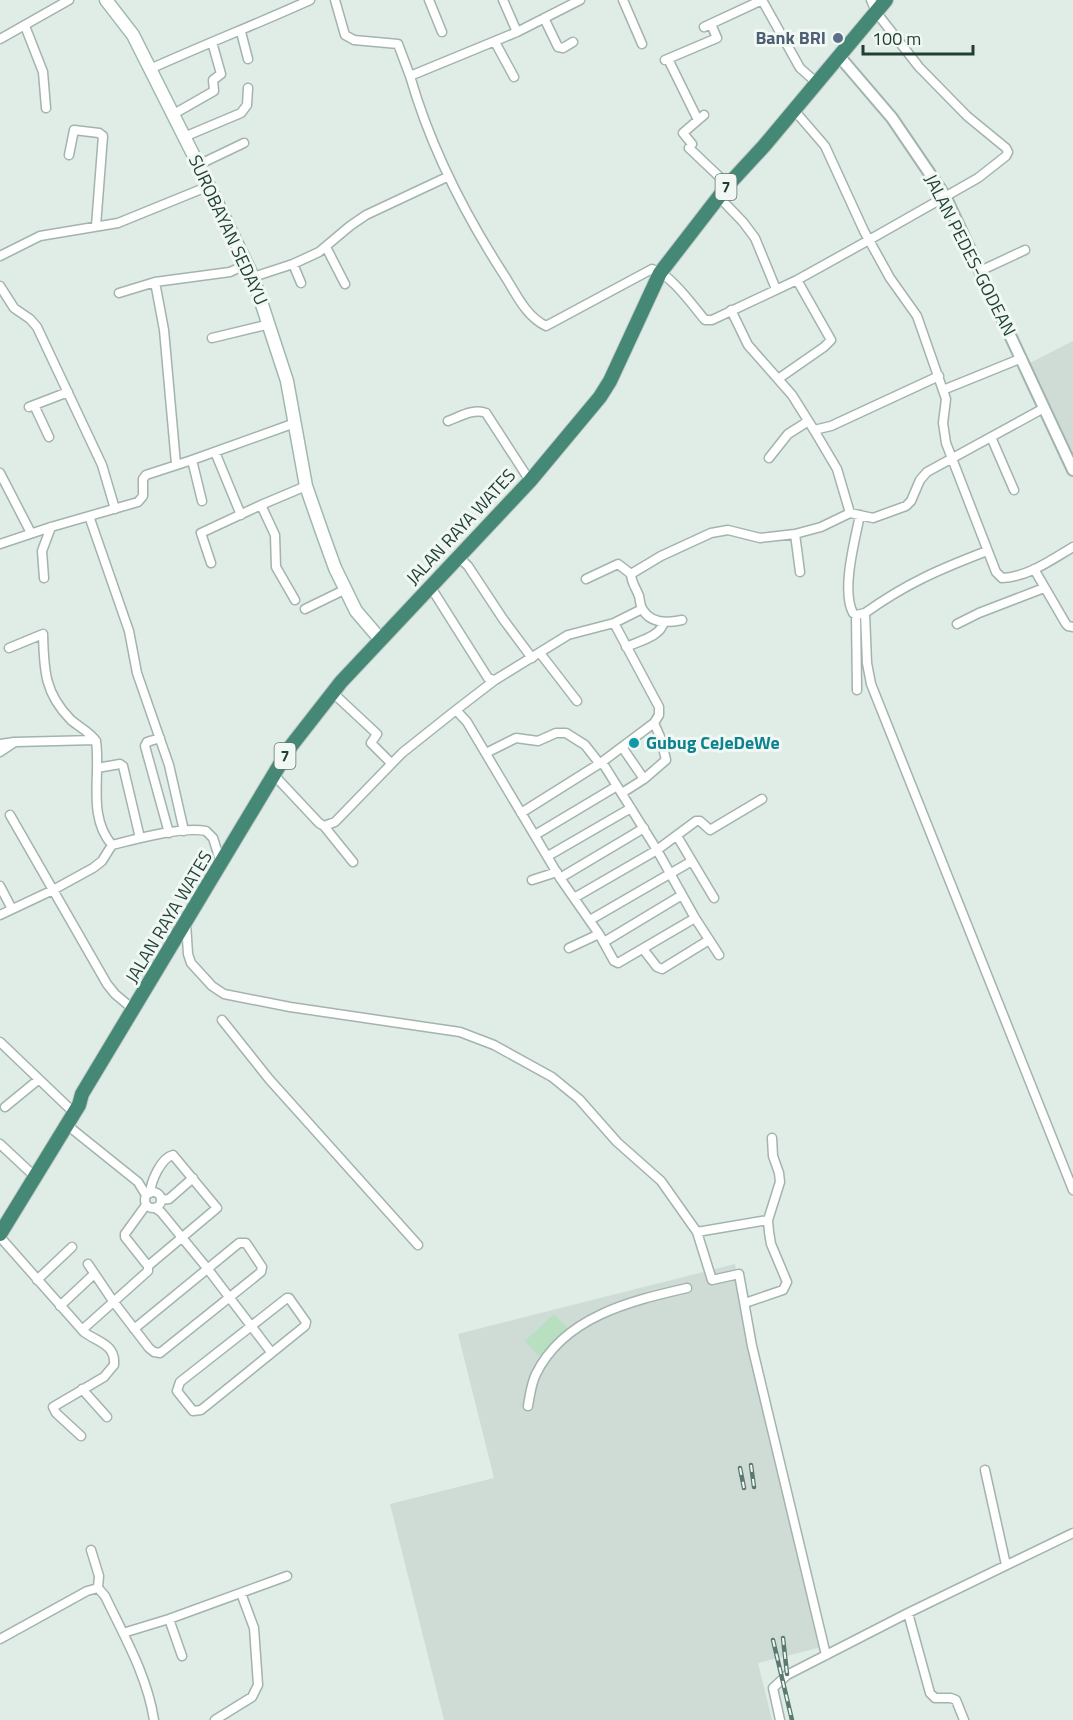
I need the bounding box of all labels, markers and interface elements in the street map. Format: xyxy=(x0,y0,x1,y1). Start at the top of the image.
scale bar xyxy=(863,18,972,56)
place label: Bank BRI xyxy=(755,24,826,51)
text: 100 m xyxy=(872,25,921,52)
marker: Bank BRI xyxy=(831,31,845,45)
street label: SUROBAYAN SEDAYU xyxy=(182,150,275,309)
street label: JALAN PEDES-GODEAN xyxy=(918,169,1023,340)
road number: 7 xyxy=(716,174,736,200)
street label: JALAN RAYA WATES xyxy=(400,462,522,591)
place label: Gubug CeJeDeWe xyxy=(646,729,780,756)
marker: Gubug CeJeDeWe xyxy=(627,736,641,750)
road number: 7 xyxy=(274,743,296,769)
street label: JALAN RAYA WATES xyxy=(118,845,219,988)

